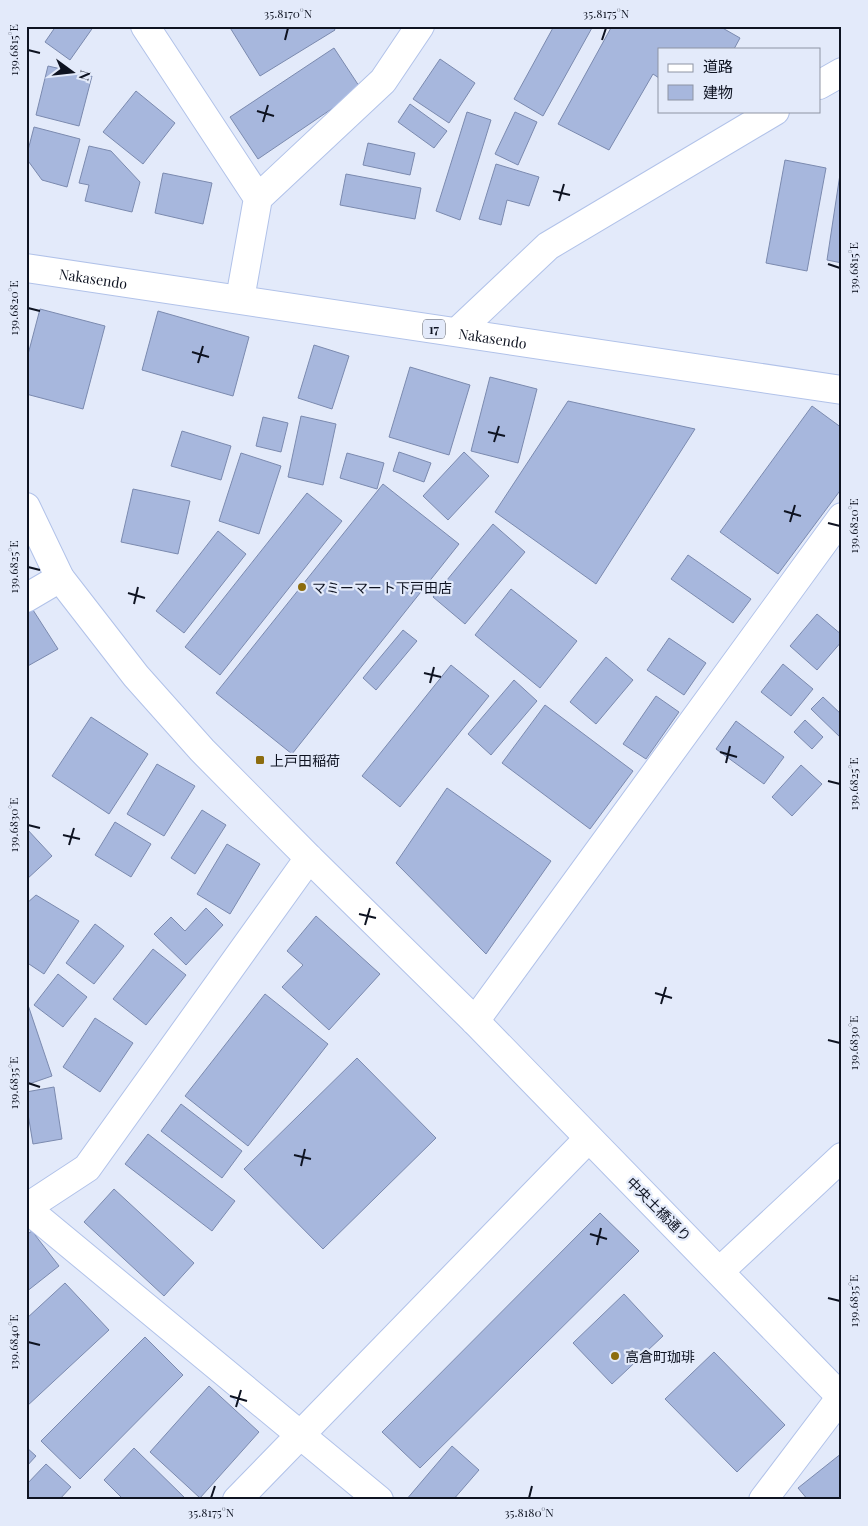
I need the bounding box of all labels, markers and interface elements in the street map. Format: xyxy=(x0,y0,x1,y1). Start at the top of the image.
text: 35.8170°N xyxy=(264,5,313,21)
text: 35.8175°N xyxy=(583,5,630,21)
text: 139.6815°E xyxy=(5,24,21,76)
north arrow xyxy=(48,48,98,98)
legend xyxy=(658,48,820,112)
text: 道路 xyxy=(703,56,733,76)
text: N xyxy=(75,68,96,83)
text: 建物 xyxy=(703,82,733,102)
text: 139.6815°E xyxy=(845,242,861,294)
street label: Nakasendo xyxy=(58,264,129,293)
text: 139.6820°E xyxy=(5,280,21,336)
road number: 17 xyxy=(423,320,445,338)
street label: Nakasendo xyxy=(457,323,528,352)
text: 139.6820°E xyxy=(845,498,861,554)
text: 139.6825°E xyxy=(5,540,21,594)
place label: マミーマート下戸田店 xyxy=(312,578,452,597)
marker: マミーマート下戸田店 xyxy=(296,581,308,593)
place label: 上戸田稲荷 xyxy=(270,751,340,770)
marker: 上戸田稲荷 xyxy=(254,754,266,766)
text: 139.6825°E xyxy=(845,757,861,811)
text: 139.6830°E xyxy=(5,798,21,852)
text: 139.6830°E xyxy=(845,1016,861,1070)
text: 139.6835°E xyxy=(5,1057,21,1109)
street label: 中央土橋通り xyxy=(623,1173,695,1245)
text: 139.6835°E xyxy=(845,1275,861,1327)
text: 139.6840°E xyxy=(5,1314,21,1370)
place label: 高倉町珈琲 xyxy=(625,1347,695,1366)
marker: 高倉町珈琲 xyxy=(609,1350,621,1362)
text: 35.8175°N xyxy=(188,1504,235,1520)
text: 35.8180°N xyxy=(504,1504,554,1520)

